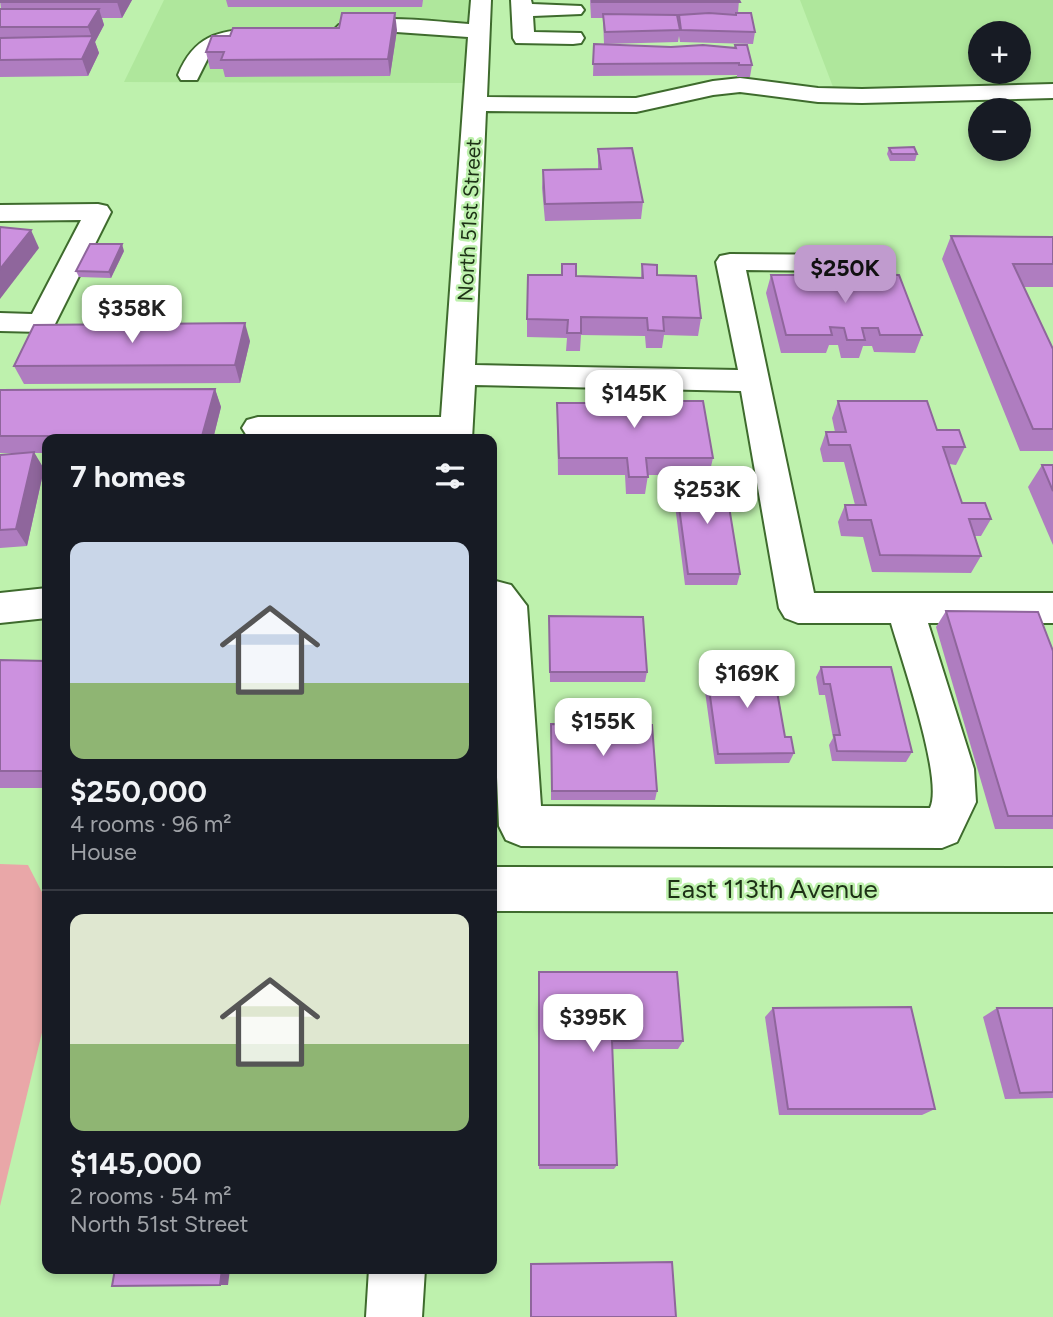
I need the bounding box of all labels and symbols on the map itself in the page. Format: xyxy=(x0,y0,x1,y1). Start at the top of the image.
street label: North 51st Street xyxy=(452,138,486,302)
pin: $250K xyxy=(796,246,894,305)
pin: $358K xyxy=(83,286,181,345)
pin: $145K xyxy=(585,370,683,430)
pin: $253K xyxy=(658,466,756,526)
pin: $169K xyxy=(698,650,796,710)
pin: $155K xyxy=(554,698,652,758)
street label: East 113th Avenue xyxy=(666,873,878,905)
pin: $395K xyxy=(544,995,642,1054)

